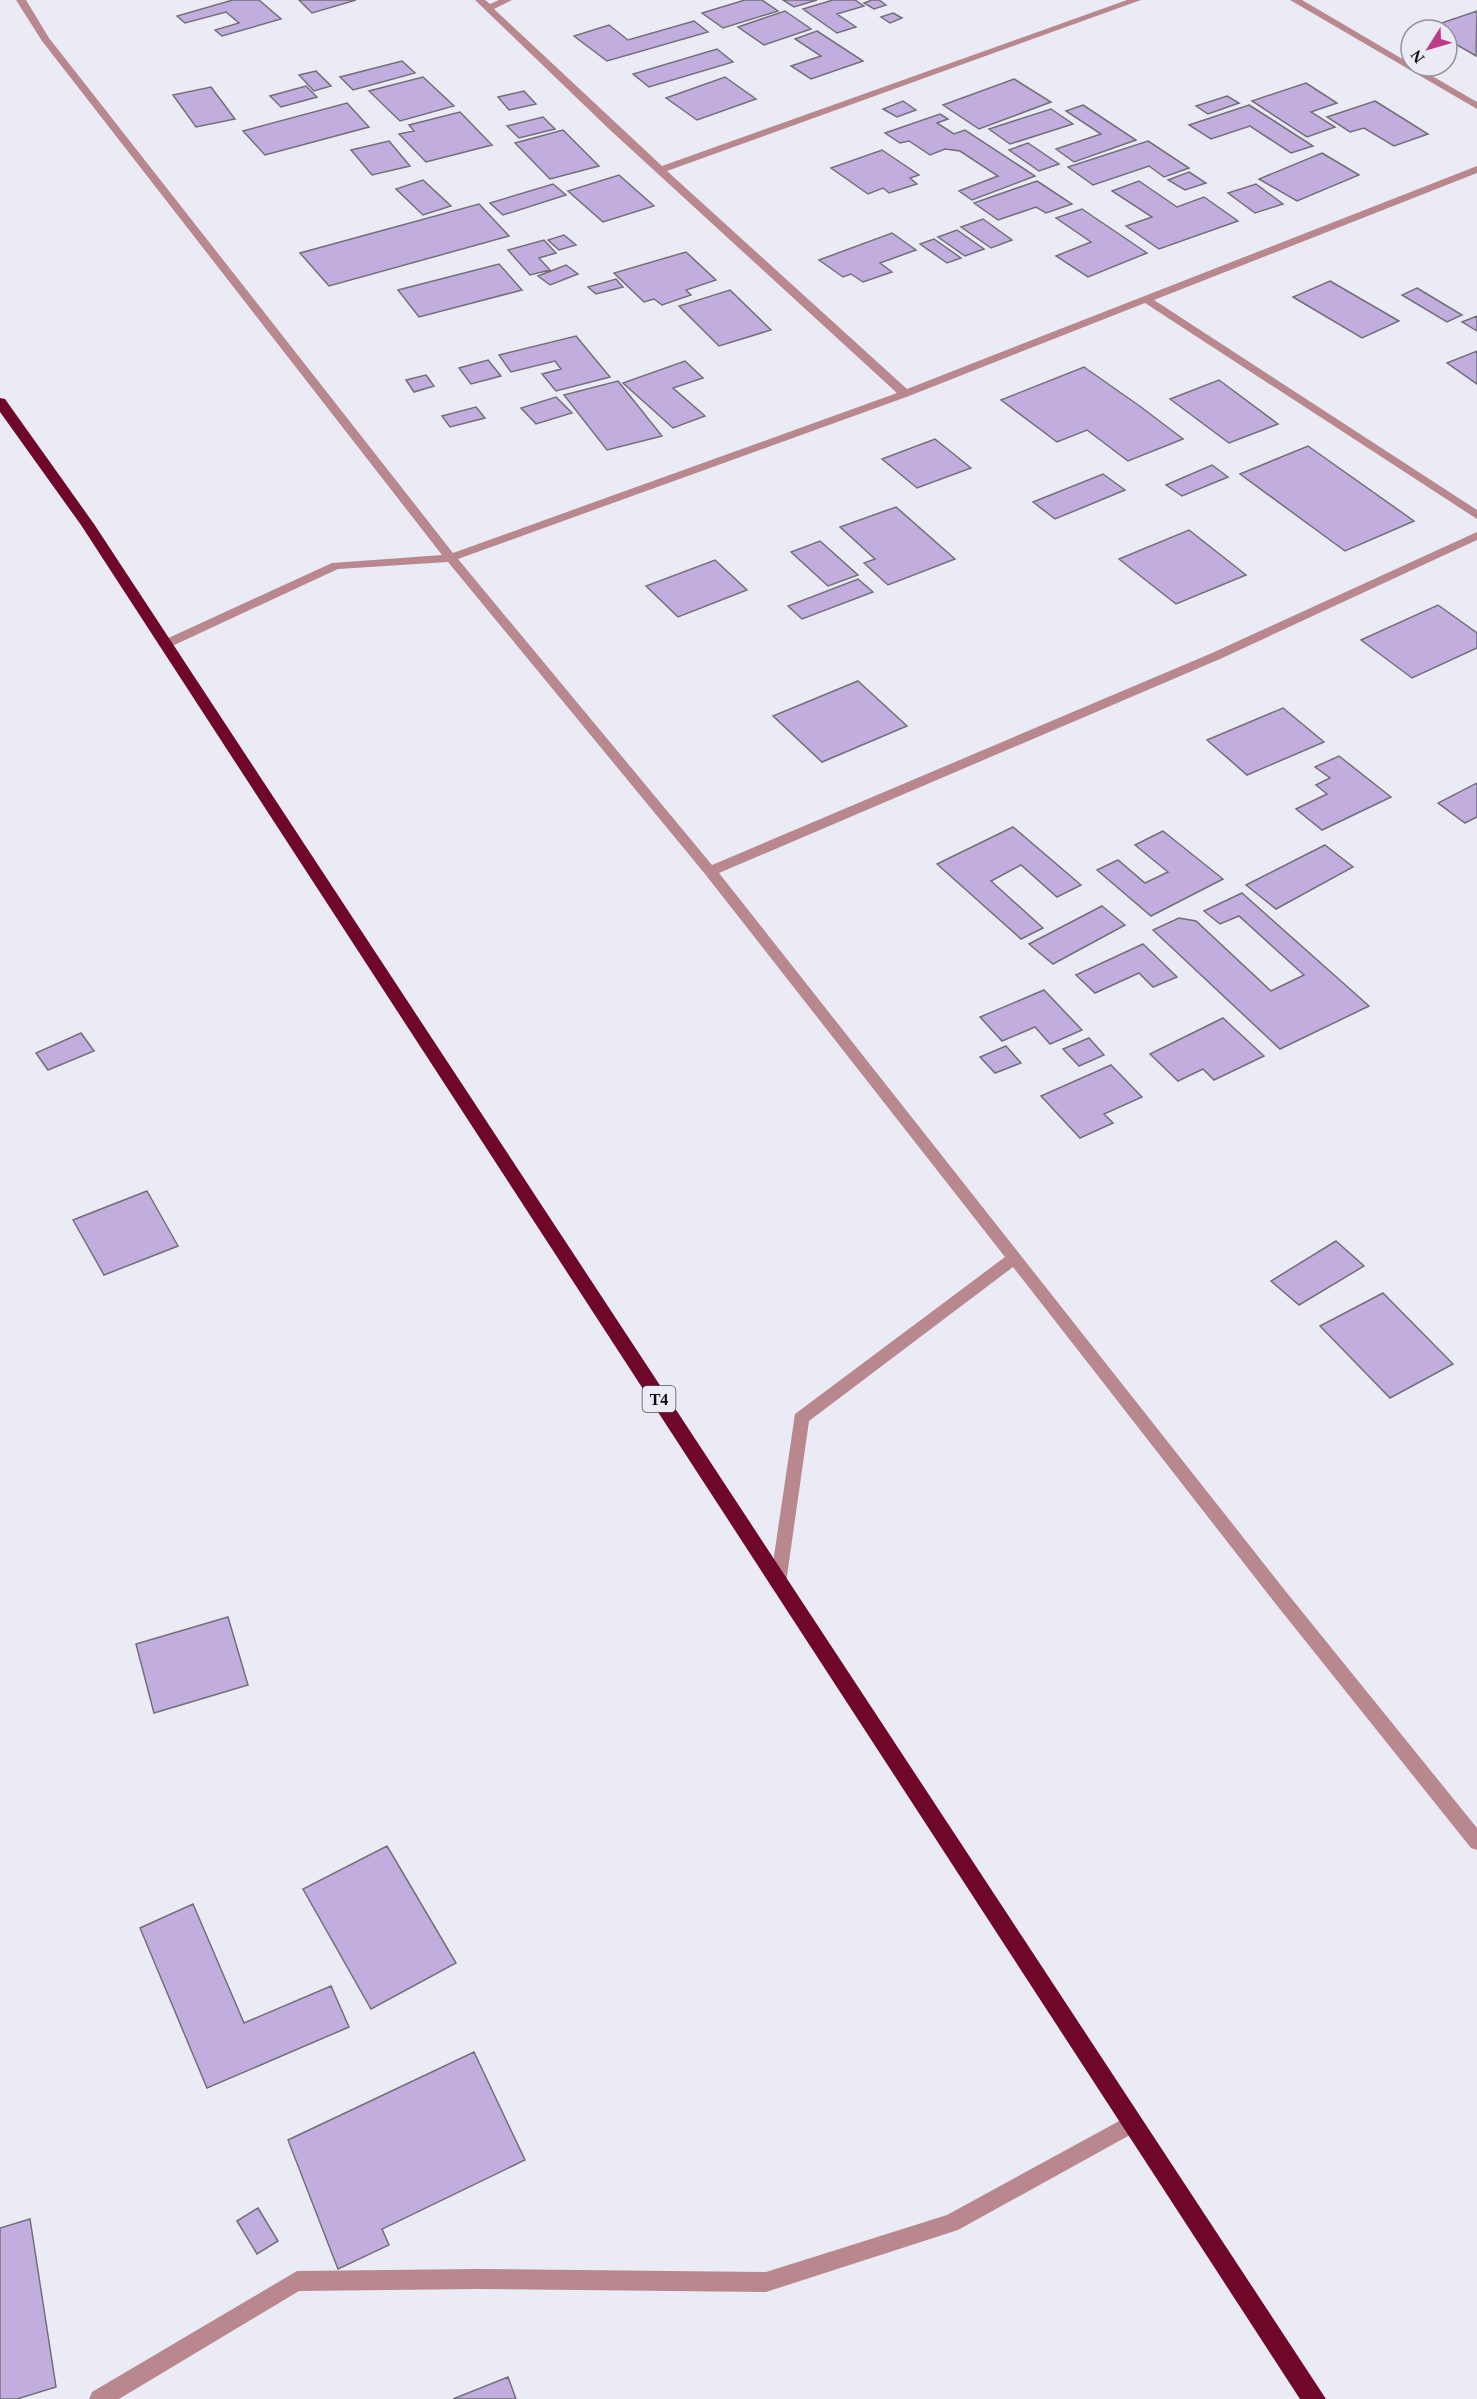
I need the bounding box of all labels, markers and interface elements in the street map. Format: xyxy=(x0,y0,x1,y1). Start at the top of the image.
north arrow xyxy=(1399,18,1459,78)
text: N xyxy=(1407,47,1428,66)
road number: T4 xyxy=(642,1386,676,1412)

